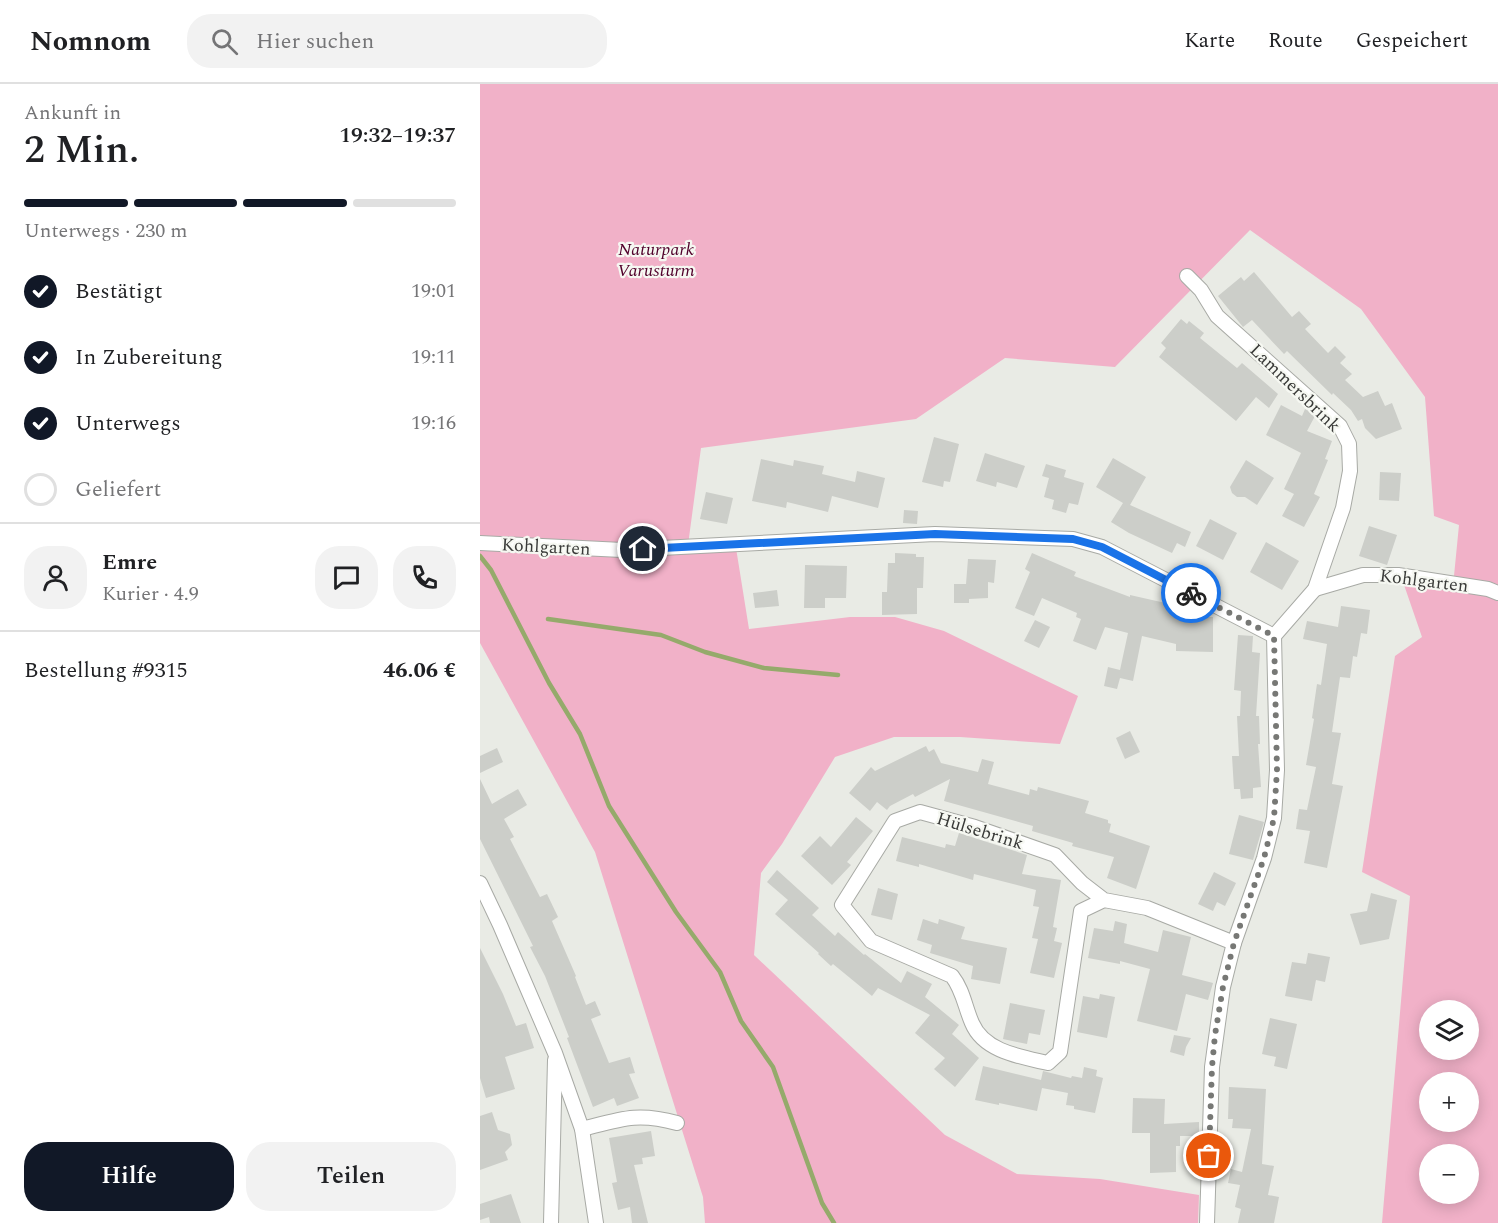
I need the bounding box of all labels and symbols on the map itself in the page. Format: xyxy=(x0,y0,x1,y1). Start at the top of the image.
park label: Naturpark Varusturm xyxy=(617,236,695,284)
street label: Lammersbrink xyxy=(1243,337,1347,439)
pin xyxy=(617,523,668,574)
street label: Kohlgarten xyxy=(501,531,591,563)
street label: Kohlgarten xyxy=(1378,562,1470,600)
courier xyxy=(1161,563,1221,623)
street label: Hülsebrink xyxy=(933,805,1027,857)
pin xyxy=(1183,1130,1234,1181)

